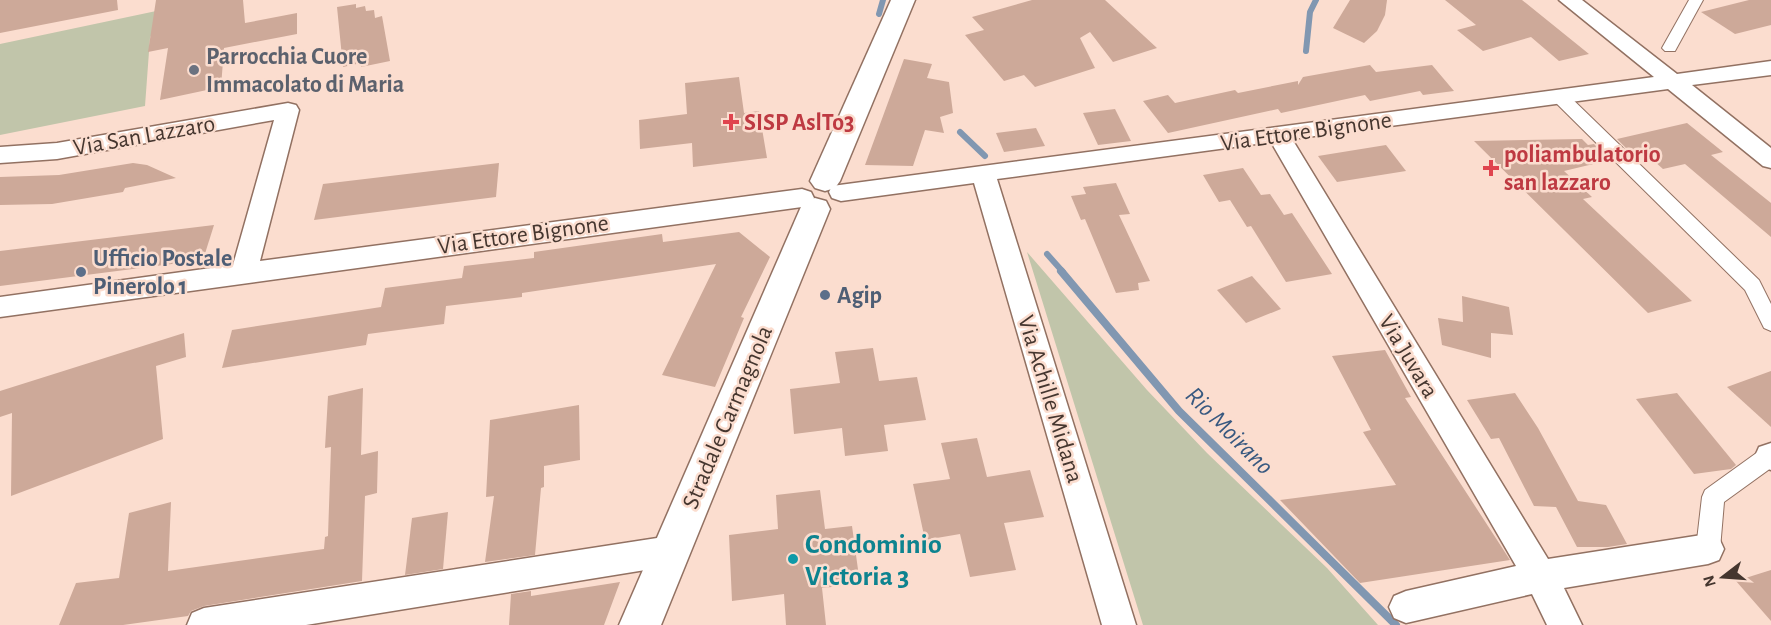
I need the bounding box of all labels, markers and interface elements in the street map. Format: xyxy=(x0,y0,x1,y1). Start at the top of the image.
place label: Parrocchia Cuore Immacolato di Maria xyxy=(206,45,404,97)
marker: Parrocchia Cuore Immacolato di Maria xyxy=(187,63,201,77)
street label: Via Ettore Bignone xyxy=(1219,108,1393,156)
place label: SISP AslTo3 xyxy=(744,111,854,135)
street label: Via San Lazzaro xyxy=(71,112,217,160)
marker: SISP AslTo3 xyxy=(722,113,740,131)
place label: poliambulatorio san lazzaro xyxy=(1504,143,1661,195)
marker: poliambulatorio san lazzaro xyxy=(1482,159,1500,177)
street label: Via Ettore Bignone xyxy=(436,211,610,259)
place label: Ufficio Postale Pinerolo 1 xyxy=(93,247,232,299)
marker: Ufficio Postale Pinerolo 1 xyxy=(74,265,88,279)
place label: Agip xyxy=(837,284,882,308)
marker: Agip xyxy=(818,288,832,302)
street label: Via Juvara xyxy=(1374,311,1442,402)
street label: Via Achille Midana xyxy=(1013,313,1087,486)
street label: Stradale Carmagnola xyxy=(679,322,777,512)
water label: Rio Moirano xyxy=(1181,382,1278,479)
place label: Condominio Victoria 3 xyxy=(805,531,942,591)
north arrow xyxy=(1693,547,1753,607)
marker: Condominio Victoria 3 xyxy=(786,552,800,566)
text: N xyxy=(1700,573,1719,589)

